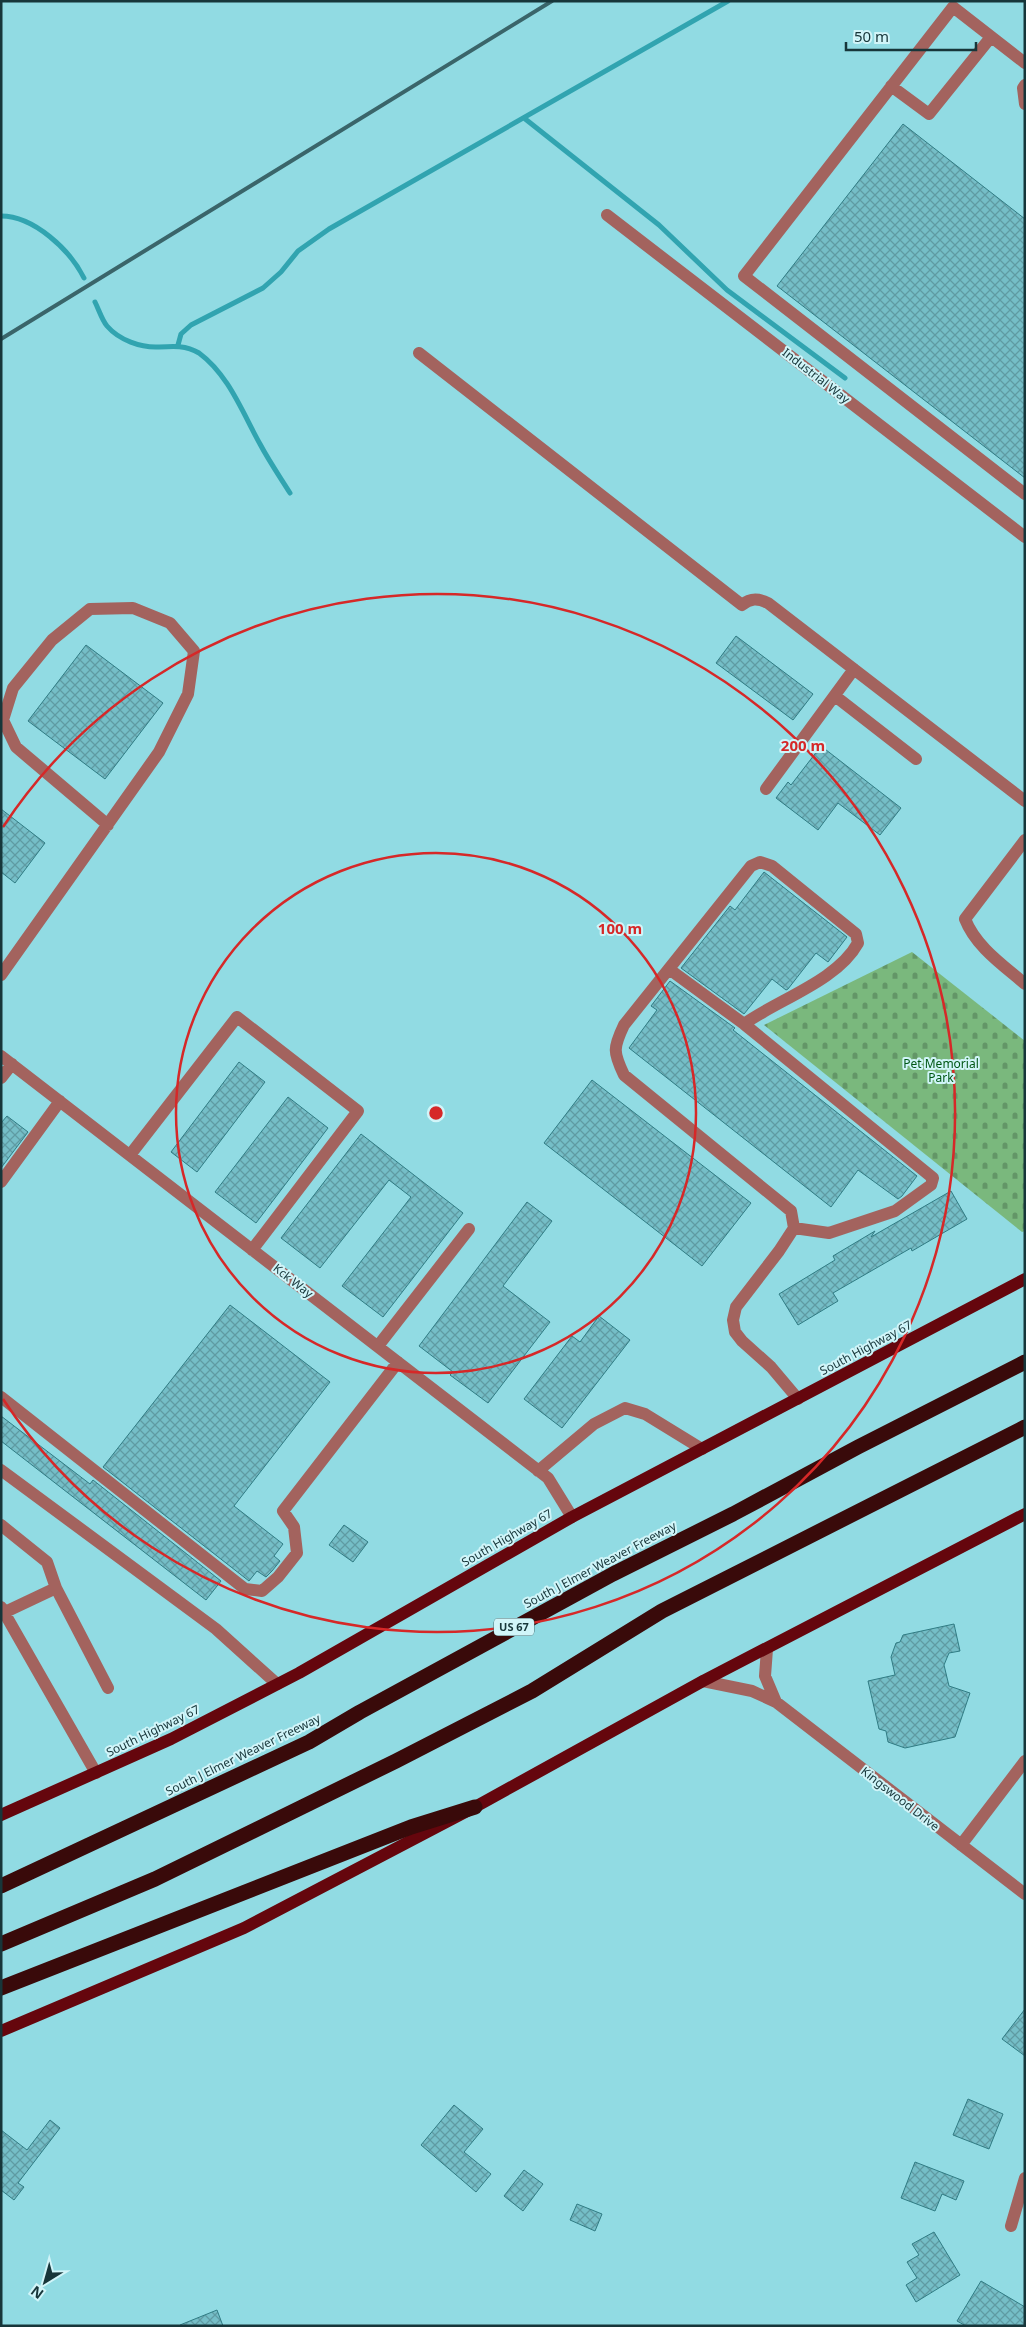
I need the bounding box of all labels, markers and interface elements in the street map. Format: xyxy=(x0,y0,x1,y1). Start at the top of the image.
scale bar xyxy=(846,20,976,52)
text: 50 m xyxy=(854,26,889,46)
street label: Industrial Way xyxy=(779,344,854,408)
text: 200 m xyxy=(781,735,825,755)
text: 100 m xyxy=(598,918,642,938)
park label: Pet Memorial Park xyxy=(903,1055,979,1086)
centre of rings xyxy=(427,1104,445,1122)
street label: Kck Way xyxy=(270,1260,318,1302)
street label: South Highway 67 xyxy=(817,1316,915,1379)
street label: South Highway 67 xyxy=(458,1505,555,1570)
street label: South J Elmer Weaver Freeway xyxy=(521,1517,680,1612)
road number: US 67 xyxy=(494,1618,534,1635)
street label: South Highway 67 xyxy=(103,1700,202,1761)
street label: South J Elmer Weaver Freeway xyxy=(163,1709,324,1800)
street label: Kingswood Drive xyxy=(858,1763,943,1835)
north arrow xyxy=(20,2257,70,2307)
text: N xyxy=(27,2282,47,2304)

